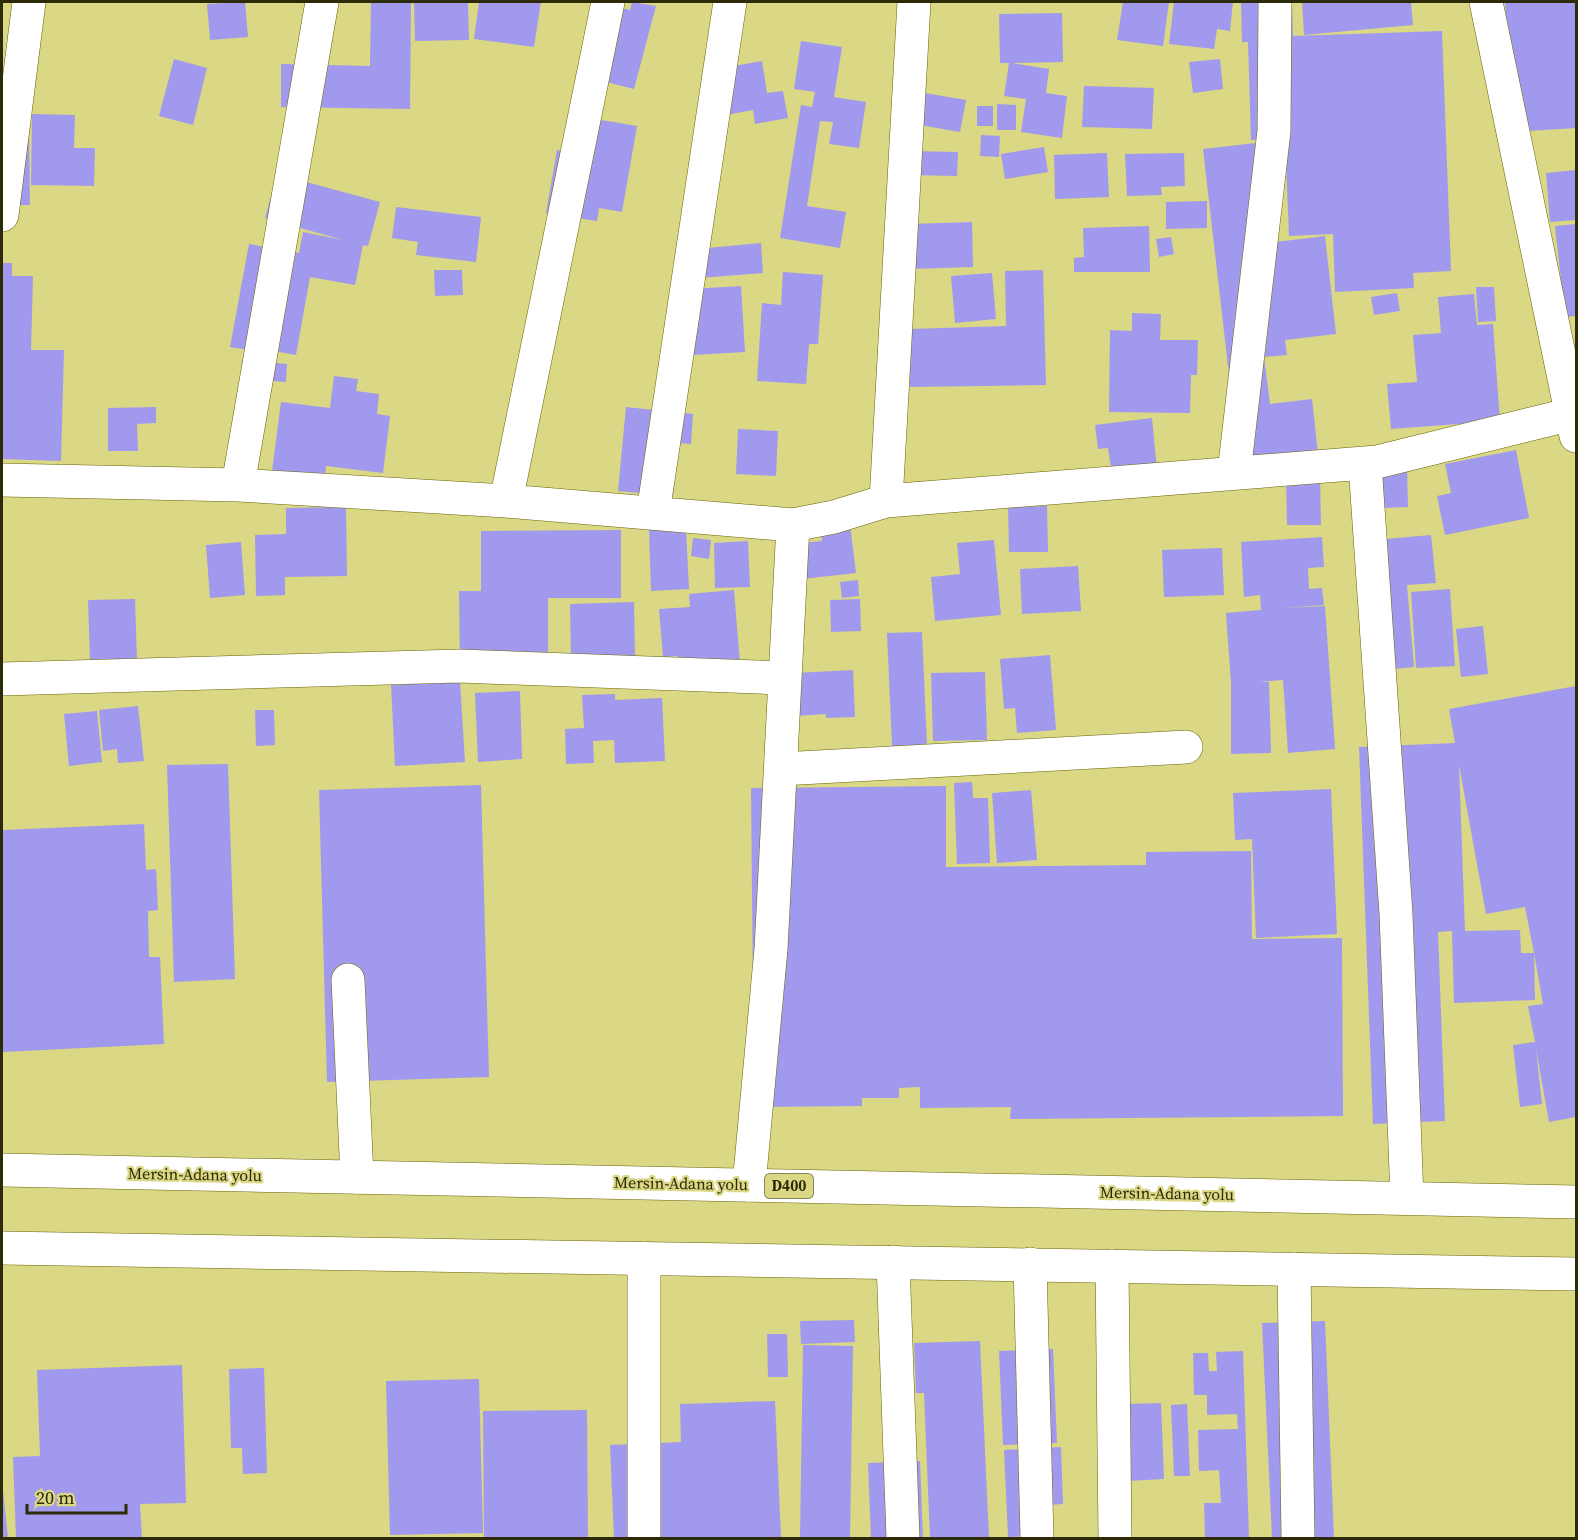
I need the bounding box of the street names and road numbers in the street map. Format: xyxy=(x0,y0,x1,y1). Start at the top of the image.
street label: Mersin-Adana yolu xyxy=(128,1162,262,1186)
street label: Mersin-Adana yolu xyxy=(614,1171,748,1195)
road number: D400 xyxy=(765,1174,813,1198)
street label: Mersin-Adana yolu xyxy=(1100,1181,1234,1205)

